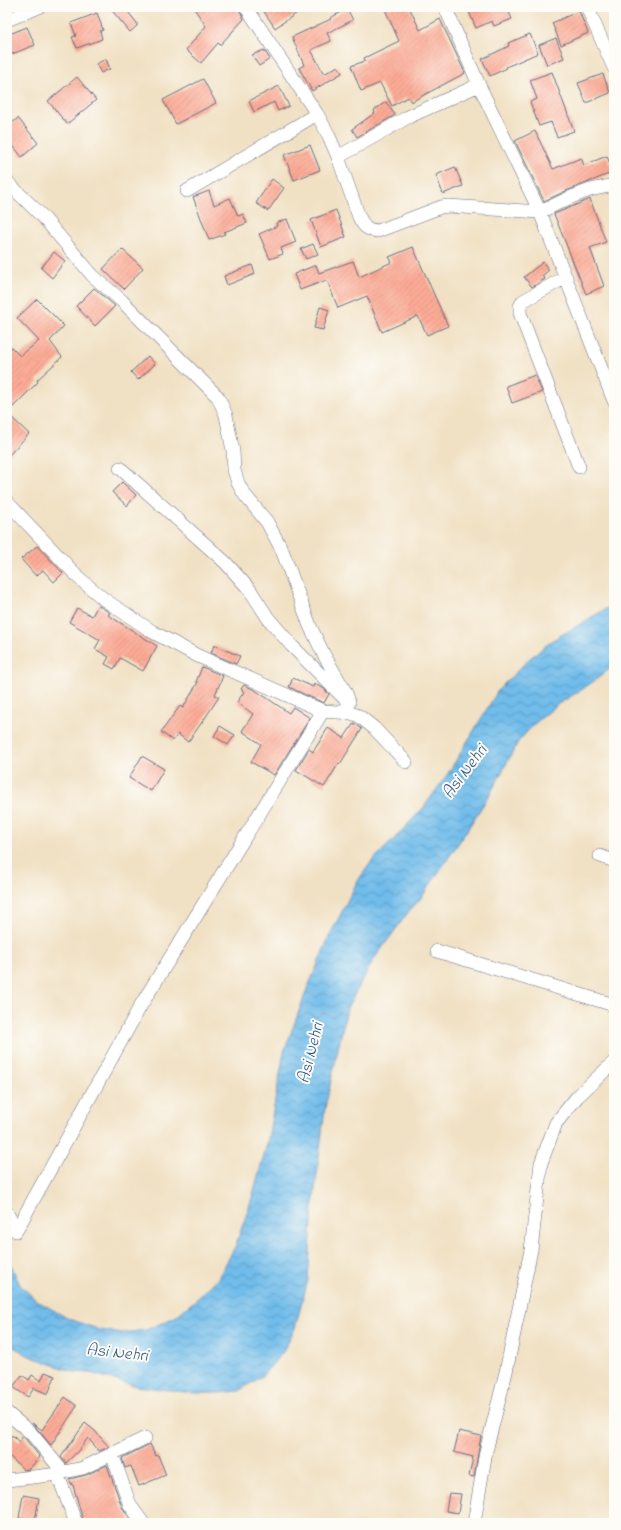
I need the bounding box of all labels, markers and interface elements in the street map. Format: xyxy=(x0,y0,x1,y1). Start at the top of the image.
water label: Asi Nehri xyxy=(436,738,495,804)
water label: Asi Nehri xyxy=(291,1018,331,1086)
water label: Asi Nehri xyxy=(85,1337,151,1369)

